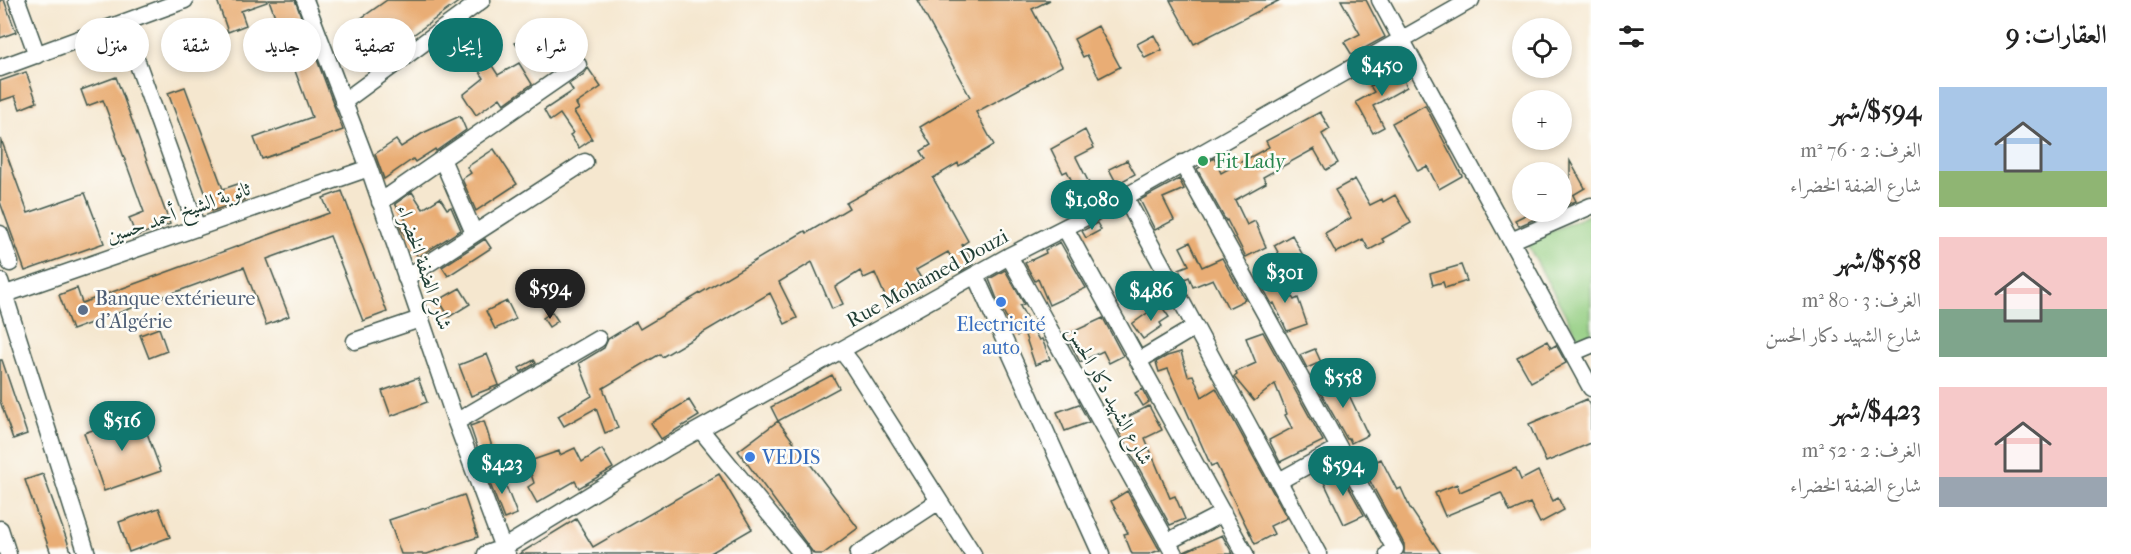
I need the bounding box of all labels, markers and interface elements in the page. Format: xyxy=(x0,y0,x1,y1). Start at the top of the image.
chip: منزل xyxy=(75,18,149,72)
chip: شقة xyxy=(161,18,231,72)
chip: جديد xyxy=(243,18,321,72)
chip: تصفية xyxy=(333,18,416,72)
chip: إيجار xyxy=(428,18,503,72)
chip: شراء xyxy=(515,18,588,72)
map controls xyxy=(1512,18,1572,222)
button: locate xyxy=(1512,18,1572,78)
text: العقارات: 9 xyxy=(2006,19,2107,50)
icon: filters xyxy=(1615,20,1648,53)
pin: $450 xyxy=(1346,46,1418,97)
text: $450 xyxy=(1361,54,1403,77)
button: + xyxy=(1512,90,1572,150)
text: $594/شهر xyxy=(1831,95,1921,126)
icon: home xyxy=(1987,111,2059,183)
text: الغرف: 2 · 76 m² xyxy=(1800,139,1921,162)
place label: Fit Lady xyxy=(1215,150,1287,173)
marker: Fit Lady xyxy=(1196,154,1210,168)
button: − xyxy=(1512,162,1572,222)
street label: ثانوية الشيخ أحمد حسين xyxy=(102,174,255,254)
text: شارع الضفة الخضراء xyxy=(1790,174,1921,197)
pin: $1,080 xyxy=(1043,180,1141,231)
text: $1,080 xyxy=(1065,188,1119,211)
street label: شارع الضفة الخضراء xyxy=(387,202,457,335)
street label: Rue Mohamed Douzi xyxy=(843,224,1012,332)
text: $558/شهر xyxy=(1835,245,1921,276)
pin: $301 xyxy=(1249,253,1321,304)
text: $301 xyxy=(1266,261,1304,284)
icon: home xyxy=(1987,261,2059,333)
pin: $594 xyxy=(514,269,586,320)
pin: $486 xyxy=(1115,271,1187,322)
text: $594 xyxy=(529,277,571,300)
text: $486 xyxy=(1129,279,1173,302)
place label: Banque extérieure d'Algérie xyxy=(95,287,256,333)
text: الغرف: 3 · 80 m² xyxy=(1802,289,1921,312)
marker: Electricité auto xyxy=(994,295,1008,309)
marker: Banque extérieure d'Algérie xyxy=(76,303,90,317)
place label: Electricité auto xyxy=(956,313,1046,359)
street label: شارع الشهيد دكار الحسن xyxy=(1057,322,1157,472)
text: شارع الشهيد دكار الحسن xyxy=(1765,324,1921,347)
pin: $558 xyxy=(1307,358,1379,409)
text: $558 xyxy=(1324,366,1362,389)
text: $423/شهر xyxy=(1831,395,1921,426)
pin: $516 xyxy=(86,401,158,452)
text: $516 xyxy=(103,409,141,432)
icon: home xyxy=(1987,411,2059,483)
text: الغرف: 2 · 52 m² xyxy=(1802,439,1921,462)
pin: $423 xyxy=(466,444,538,495)
place label: VEDIS xyxy=(761,446,820,469)
pin: $594 xyxy=(1307,446,1379,497)
marker: VEDIS xyxy=(743,450,757,464)
text: $423 xyxy=(481,452,523,475)
text: $594 xyxy=(1322,454,1364,477)
text: شارع الضفة الخضراء xyxy=(1790,474,1921,497)

